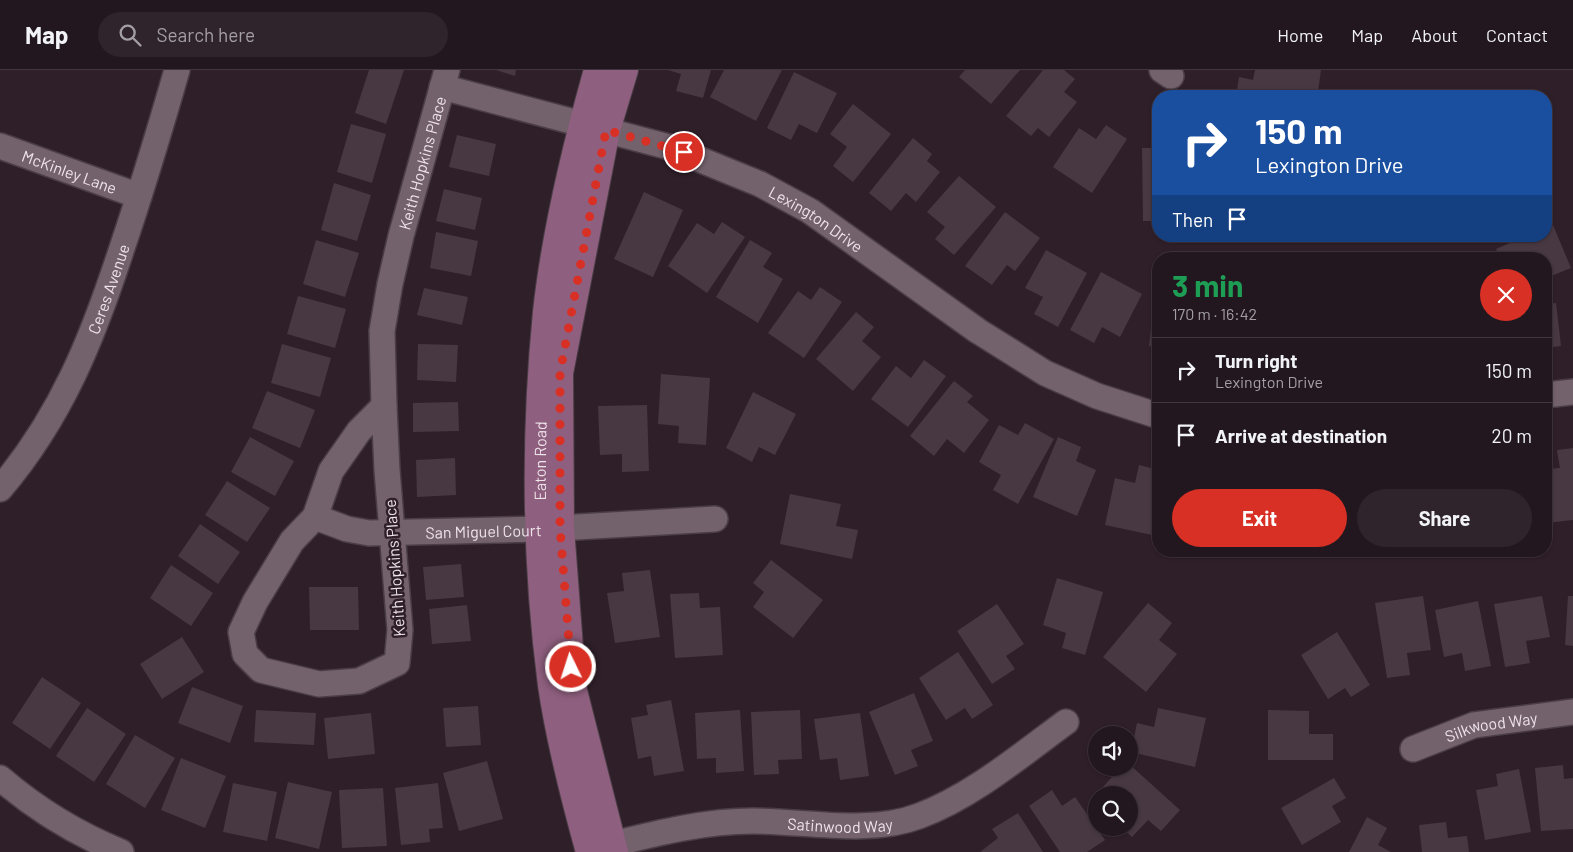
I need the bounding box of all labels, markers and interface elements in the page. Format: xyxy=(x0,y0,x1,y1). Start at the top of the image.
search box xyxy=(98,12,448,57)
text: Map xyxy=(25,20,68,49)
icon: search xyxy=(116,21,144,49)
text: Search here xyxy=(156,23,255,46)
text: Home xyxy=(1277,24,1323,46)
text: Map xyxy=(1351,24,1383,46)
text: About xyxy=(1411,24,1458,46)
text: Contact xyxy=(1486,24,1548,46)
street label: Keith Hopkins Place xyxy=(394,94,449,232)
text: 150 m xyxy=(1255,109,1342,151)
icon: right xyxy=(1172,110,1237,175)
pin xyxy=(663,131,705,173)
icon: arrive xyxy=(670,138,698,166)
street label: McKinley Lane xyxy=(20,145,120,197)
text: Lexington Drive xyxy=(1255,151,1404,177)
street label: Lexington Drive xyxy=(766,181,867,255)
icon: arrive xyxy=(1223,205,1251,233)
text: Then xyxy=(1172,208,1213,231)
street label: Ceres Avenue xyxy=(83,241,132,336)
text: 3 min xyxy=(1172,267,1243,303)
button: close xyxy=(1480,269,1532,321)
text: 170 m · 16:42 xyxy=(1172,304,1257,323)
text: Turn right xyxy=(1215,349,1297,372)
icon: right xyxy=(1172,356,1200,384)
text: 150 m xyxy=(1485,359,1532,382)
text: Lexington Drive xyxy=(1215,372,1323,391)
street label: Eaton Road xyxy=(529,421,549,501)
icon: arrive xyxy=(1172,421,1200,449)
text: Arrive at destination xyxy=(1215,424,1387,447)
text: 20 m xyxy=(1492,424,1532,447)
button: Exit xyxy=(1172,489,1347,547)
button: Share xyxy=(1357,489,1532,547)
street label: Keith Hopkins Place xyxy=(380,499,408,637)
street label: San Miguel Court xyxy=(425,520,542,541)
position arrow xyxy=(544,640,596,692)
street label: Silkwood Way xyxy=(1442,707,1539,745)
map controls xyxy=(1088,726,1138,836)
button: sound xyxy=(1088,726,1138,776)
button: search xyxy=(1088,786,1138,836)
street label: Satinwood Way xyxy=(787,813,895,835)

